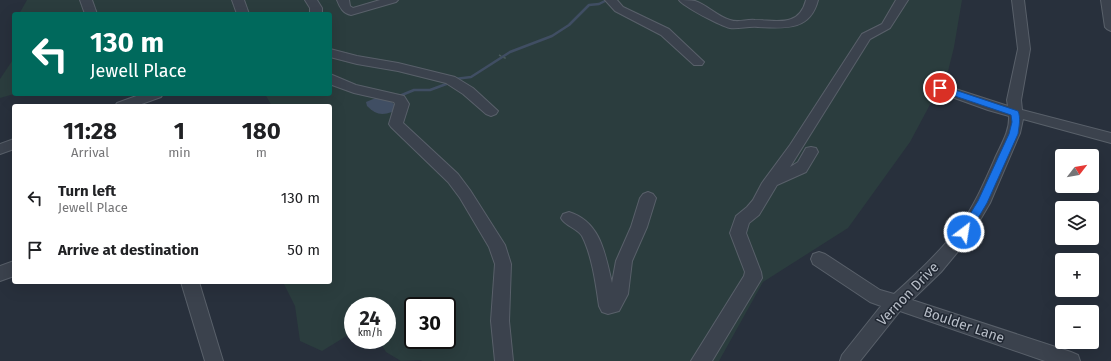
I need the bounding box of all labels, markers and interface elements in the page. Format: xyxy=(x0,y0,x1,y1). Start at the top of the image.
text: 130 m xyxy=(90,26,164,59)
icon: left xyxy=(24,28,76,80)
text: Jewell Place xyxy=(90,60,187,82)
pin xyxy=(923,71,957,105)
icon: arrive xyxy=(929,77,951,99)
text: 11:28 xyxy=(63,117,117,145)
text: 1 xyxy=(174,117,185,145)
text: 180 xyxy=(242,117,281,145)
text: Arrival xyxy=(71,145,109,160)
text: min xyxy=(168,145,191,160)
text: m xyxy=(256,145,267,160)
north arrow xyxy=(1055,149,1099,193)
map controls xyxy=(1055,149,1099,349)
text: Turn left xyxy=(58,182,116,200)
icon: left xyxy=(24,187,46,209)
text: 130 m xyxy=(281,189,320,207)
text: Jewell Place xyxy=(58,200,128,215)
button: layers xyxy=(1055,201,1099,245)
position arrow xyxy=(943,211,985,253)
icon: arrive xyxy=(24,239,46,261)
text: Arrive at destination xyxy=(58,241,199,259)
text: 50 m xyxy=(287,241,320,259)
button: + xyxy=(1055,253,1099,297)
street label: Vernon Drive xyxy=(874,259,942,329)
speed limit sign: 30 xyxy=(404,297,456,349)
street label: Boulder Lane xyxy=(921,303,1007,347)
button: − xyxy=(1055,305,1099,349)
text: 24 xyxy=(359,306,381,330)
text: km/h xyxy=(358,327,382,339)

